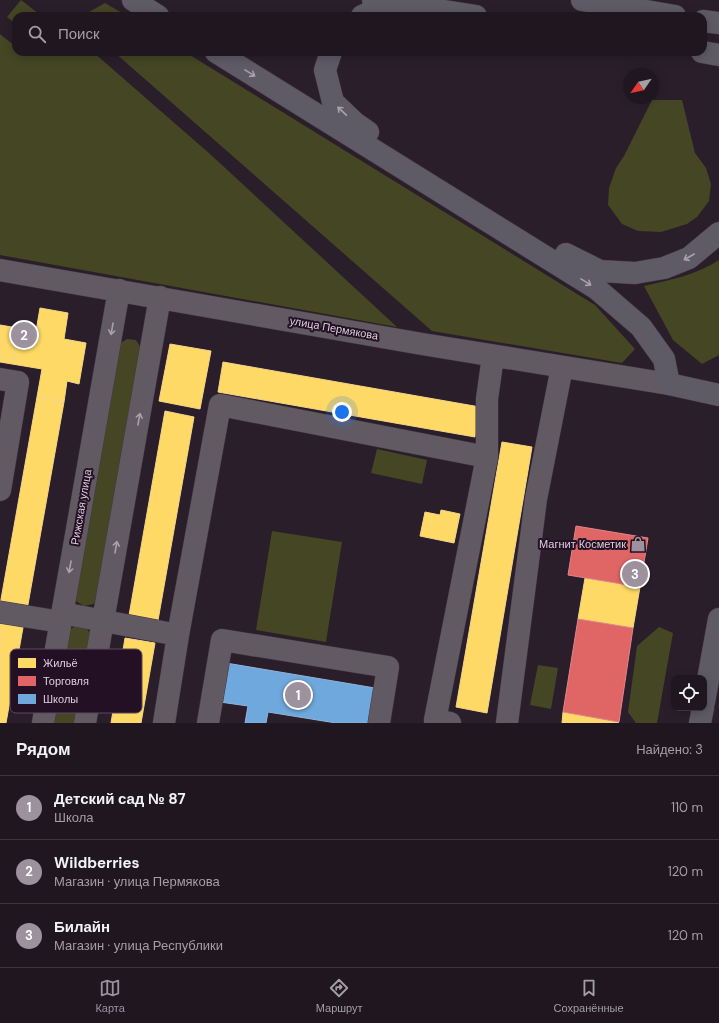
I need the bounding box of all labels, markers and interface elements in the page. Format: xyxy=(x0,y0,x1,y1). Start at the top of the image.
search box xyxy=(12,12,707,56)
icon: search xyxy=(26,23,48,45)
text: Поиск xyxy=(58,24,100,44)
one-way arrow xyxy=(244,68,255,77)
north arrow xyxy=(623,68,659,104)
one-way arrow xyxy=(337,106,347,116)
one-way arrow xyxy=(683,254,695,262)
one-way arrow xyxy=(580,278,592,286)
street label: улица Пермякова xyxy=(289,313,380,343)
pin: 2 xyxy=(11,320,37,350)
one-way arrow xyxy=(108,322,116,335)
your location xyxy=(332,402,352,422)
one-way arrow xyxy=(135,413,143,426)
street label: Рижская улица xyxy=(67,467,95,546)
shop icon: Магнит Косметик xyxy=(629,535,647,553)
place label: Магнит Косметик xyxy=(539,537,626,551)
one-way arrow xyxy=(112,541,120,554)
pin: 3 xyxy=(622,559,648,589)
one-way arrow xyxy=(66,560,74,573)
legend xyxy=(10,649,142,713)
text: Жильё xyxy=(43,656,78,670)
text: Торговля xyxy=(43,674,89,688)
map controls xyxy=(671,675,707,711)
button: locate xyxy=(671,675,707,711)
pin: 1 xyxy=(285,680,311,710)
text: Школы xyxy=(43,692,78,706)
text: Рядом xyxy=(16,738,71,760)
text: Найдено: 3 xyxy=(636,741,703,758)
text: Детский сад № 87 xyxy=(54,789,186,809)
text: 1 xyxy=(27,799,31,816)
text: 110 m xyxy=(671,799,703,816)
text: Школа xyxy=(54,809,94,826)
text: Wildberries xyxy=(54,853,139,873)
text: 2 xyxy=(25,863,33,880)
text: 120 m xyxy=(668,863,703,880)
text: Магазин · улица Пермякова xyxy=(54,873,220,890)
text: Билайн xyxy=(54,917,110,937)
text: 3 xyxy=(25,927,33,944)
text: 120 m xyxy=(668,927,703,944)
text: Магазин · улица Республики xyxy=(54,937,223,954)
tab: Карта xyxy=(95,977,125,1015)
tab: Маршрут xyxy=(316,977,363,1015)
tab: Сохранённые xyxy=(554,977,624,1015)

